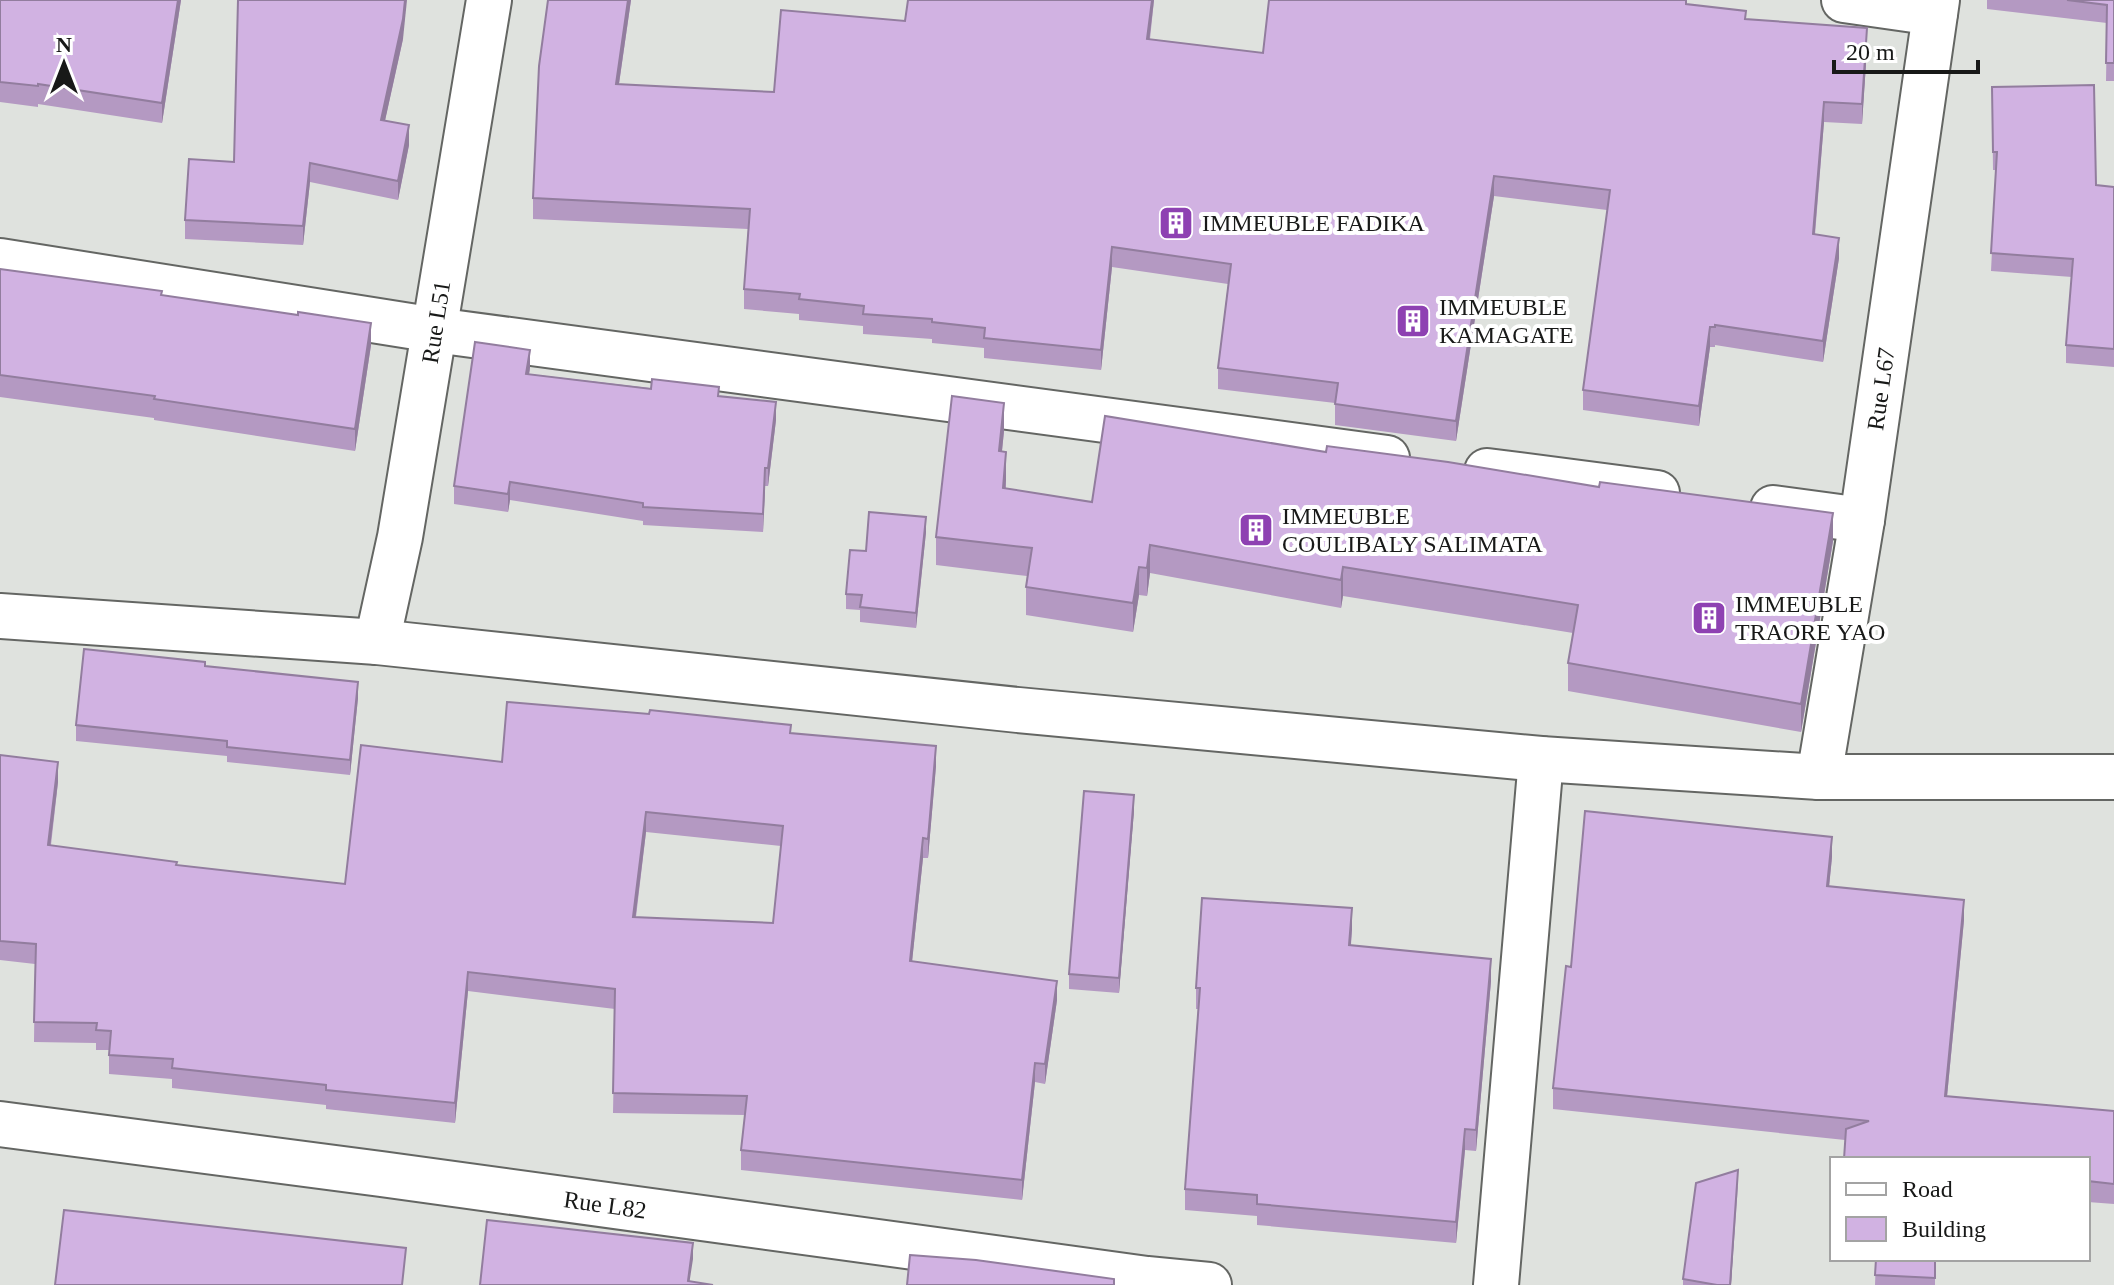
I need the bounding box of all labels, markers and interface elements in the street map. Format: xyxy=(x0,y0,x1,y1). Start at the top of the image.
north arrow xyxy=(24,24,104,104)
scale bar xyxy=(1834,24,1978,74)
text: N xyxy=(56,32,72,57)
text: 20 m xyxy=(1846,39,1895,65)
building icon: IMMEUBLE FADIKA xyxy=(1157,204,1195,242)
place label: IMMEUBLE FADIKA xyxy=(1202,210,1426,236)
street label: Rue L51 xyxy=(417,279,455,365)
place label: IMMEUBLE KAMAGATE xyxy=(1439,294,1574,348)
building icon: IMMEUBLE KAMAGATE xyxy=(1394,302,1432,340)
street label: Rue L67 xyxy=(1862,346,1900,432)
place label: IMMEUBLE COULIBALY SALIMATA xyxy=(1282,503,1543,557)
building icon: IMMEUBLE COULIBALY SALIMATA xyxy=(1237,511,1275,549)
place label: IMMEUBLE TRAORE YAO xyxy=(1735,591,1885,645)
building icon: IMMEUBLE TRAORE YAO xyxy=(1690,599,1728,637)
legend xyxy=(1830,1157,2090,1261)
text: Road xyxy=(1902,1176,1953,1202)
street label: Rue L82 xyxy=(562,1186,648,1224)
text: Building xyxy=(1902,1216,1986,1242)

